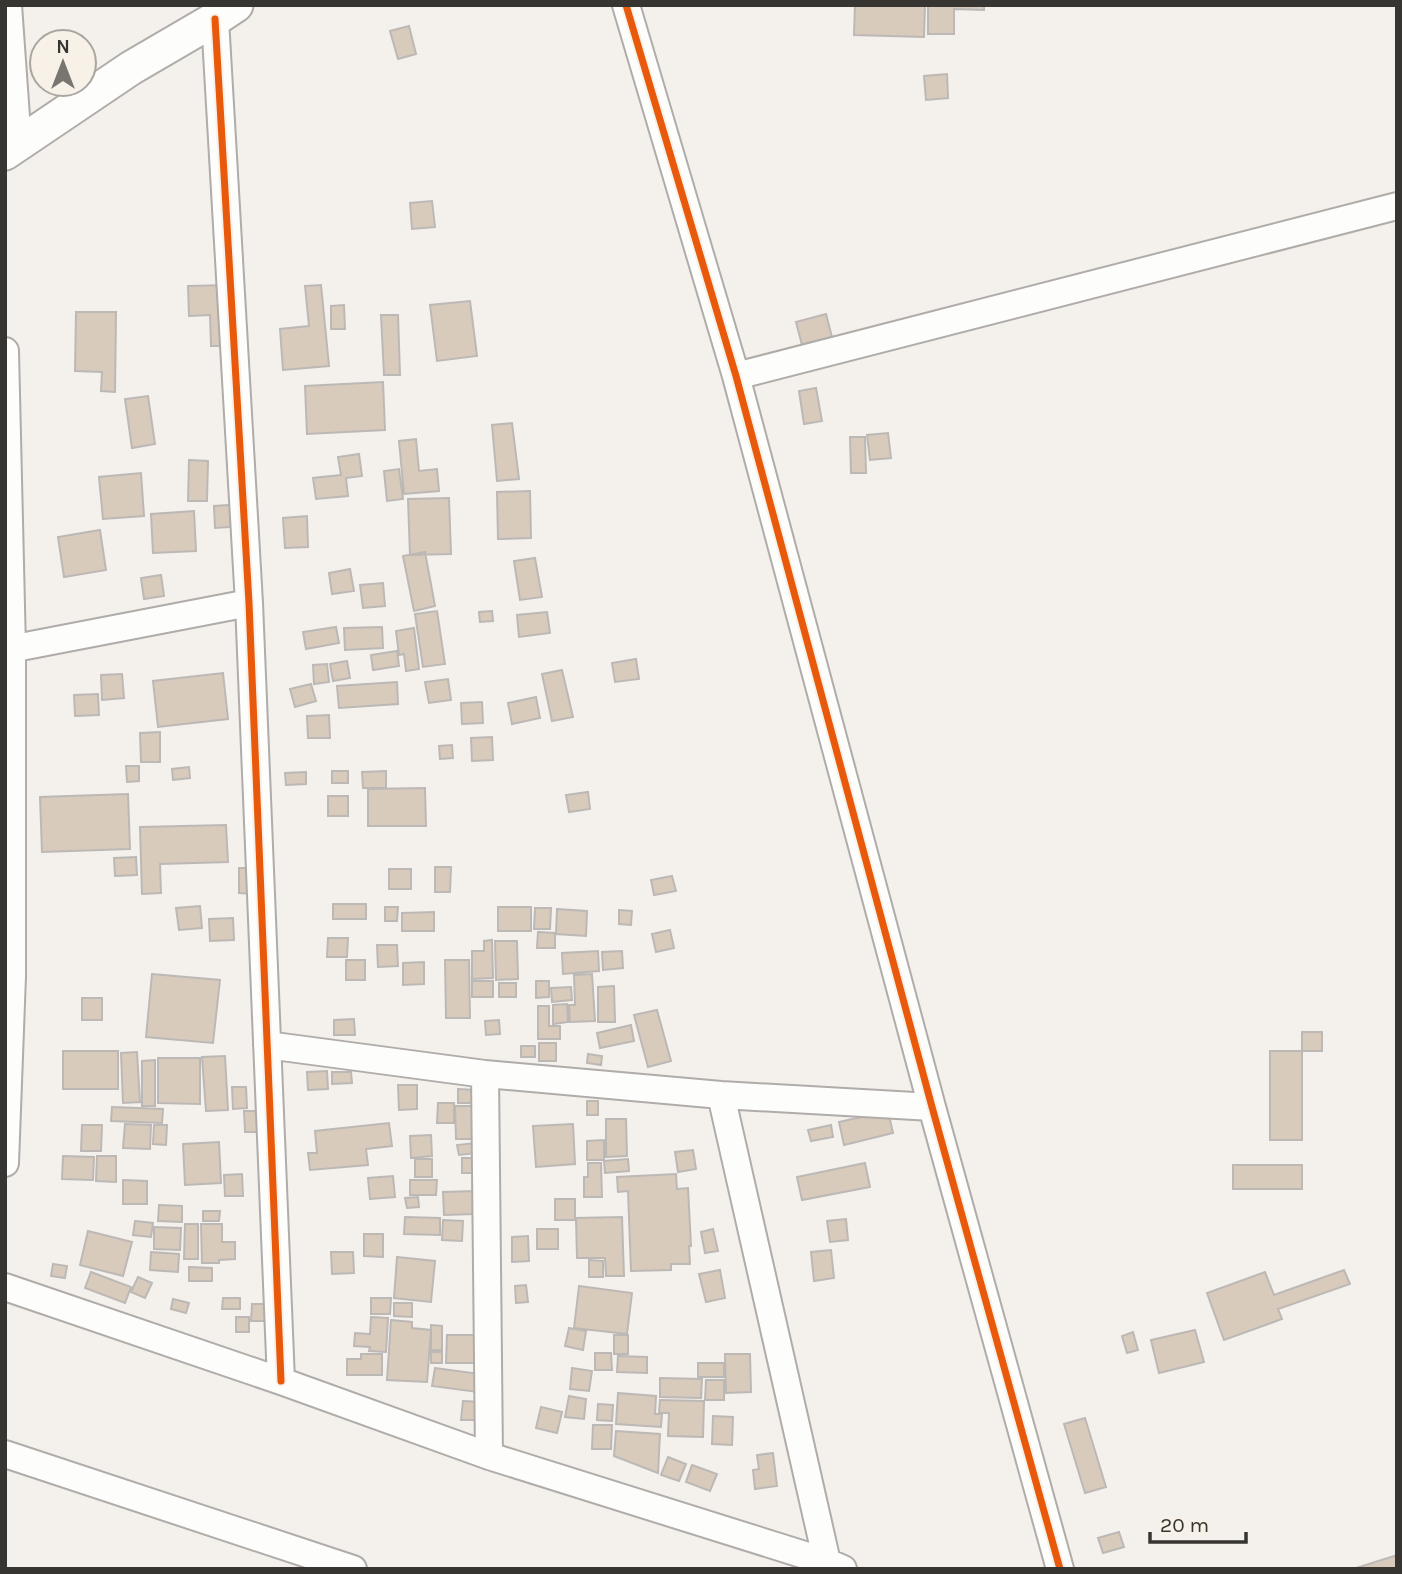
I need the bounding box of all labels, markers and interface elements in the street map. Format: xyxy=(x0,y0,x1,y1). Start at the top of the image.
north arrow xyxy=(28,28,98,98)
text: N xyxy=(56,36,70,58)
scale bar xyxy=(1150,1500,1246,1544)
text: 20 m xyxy=(1160,1513,1209,1537)

